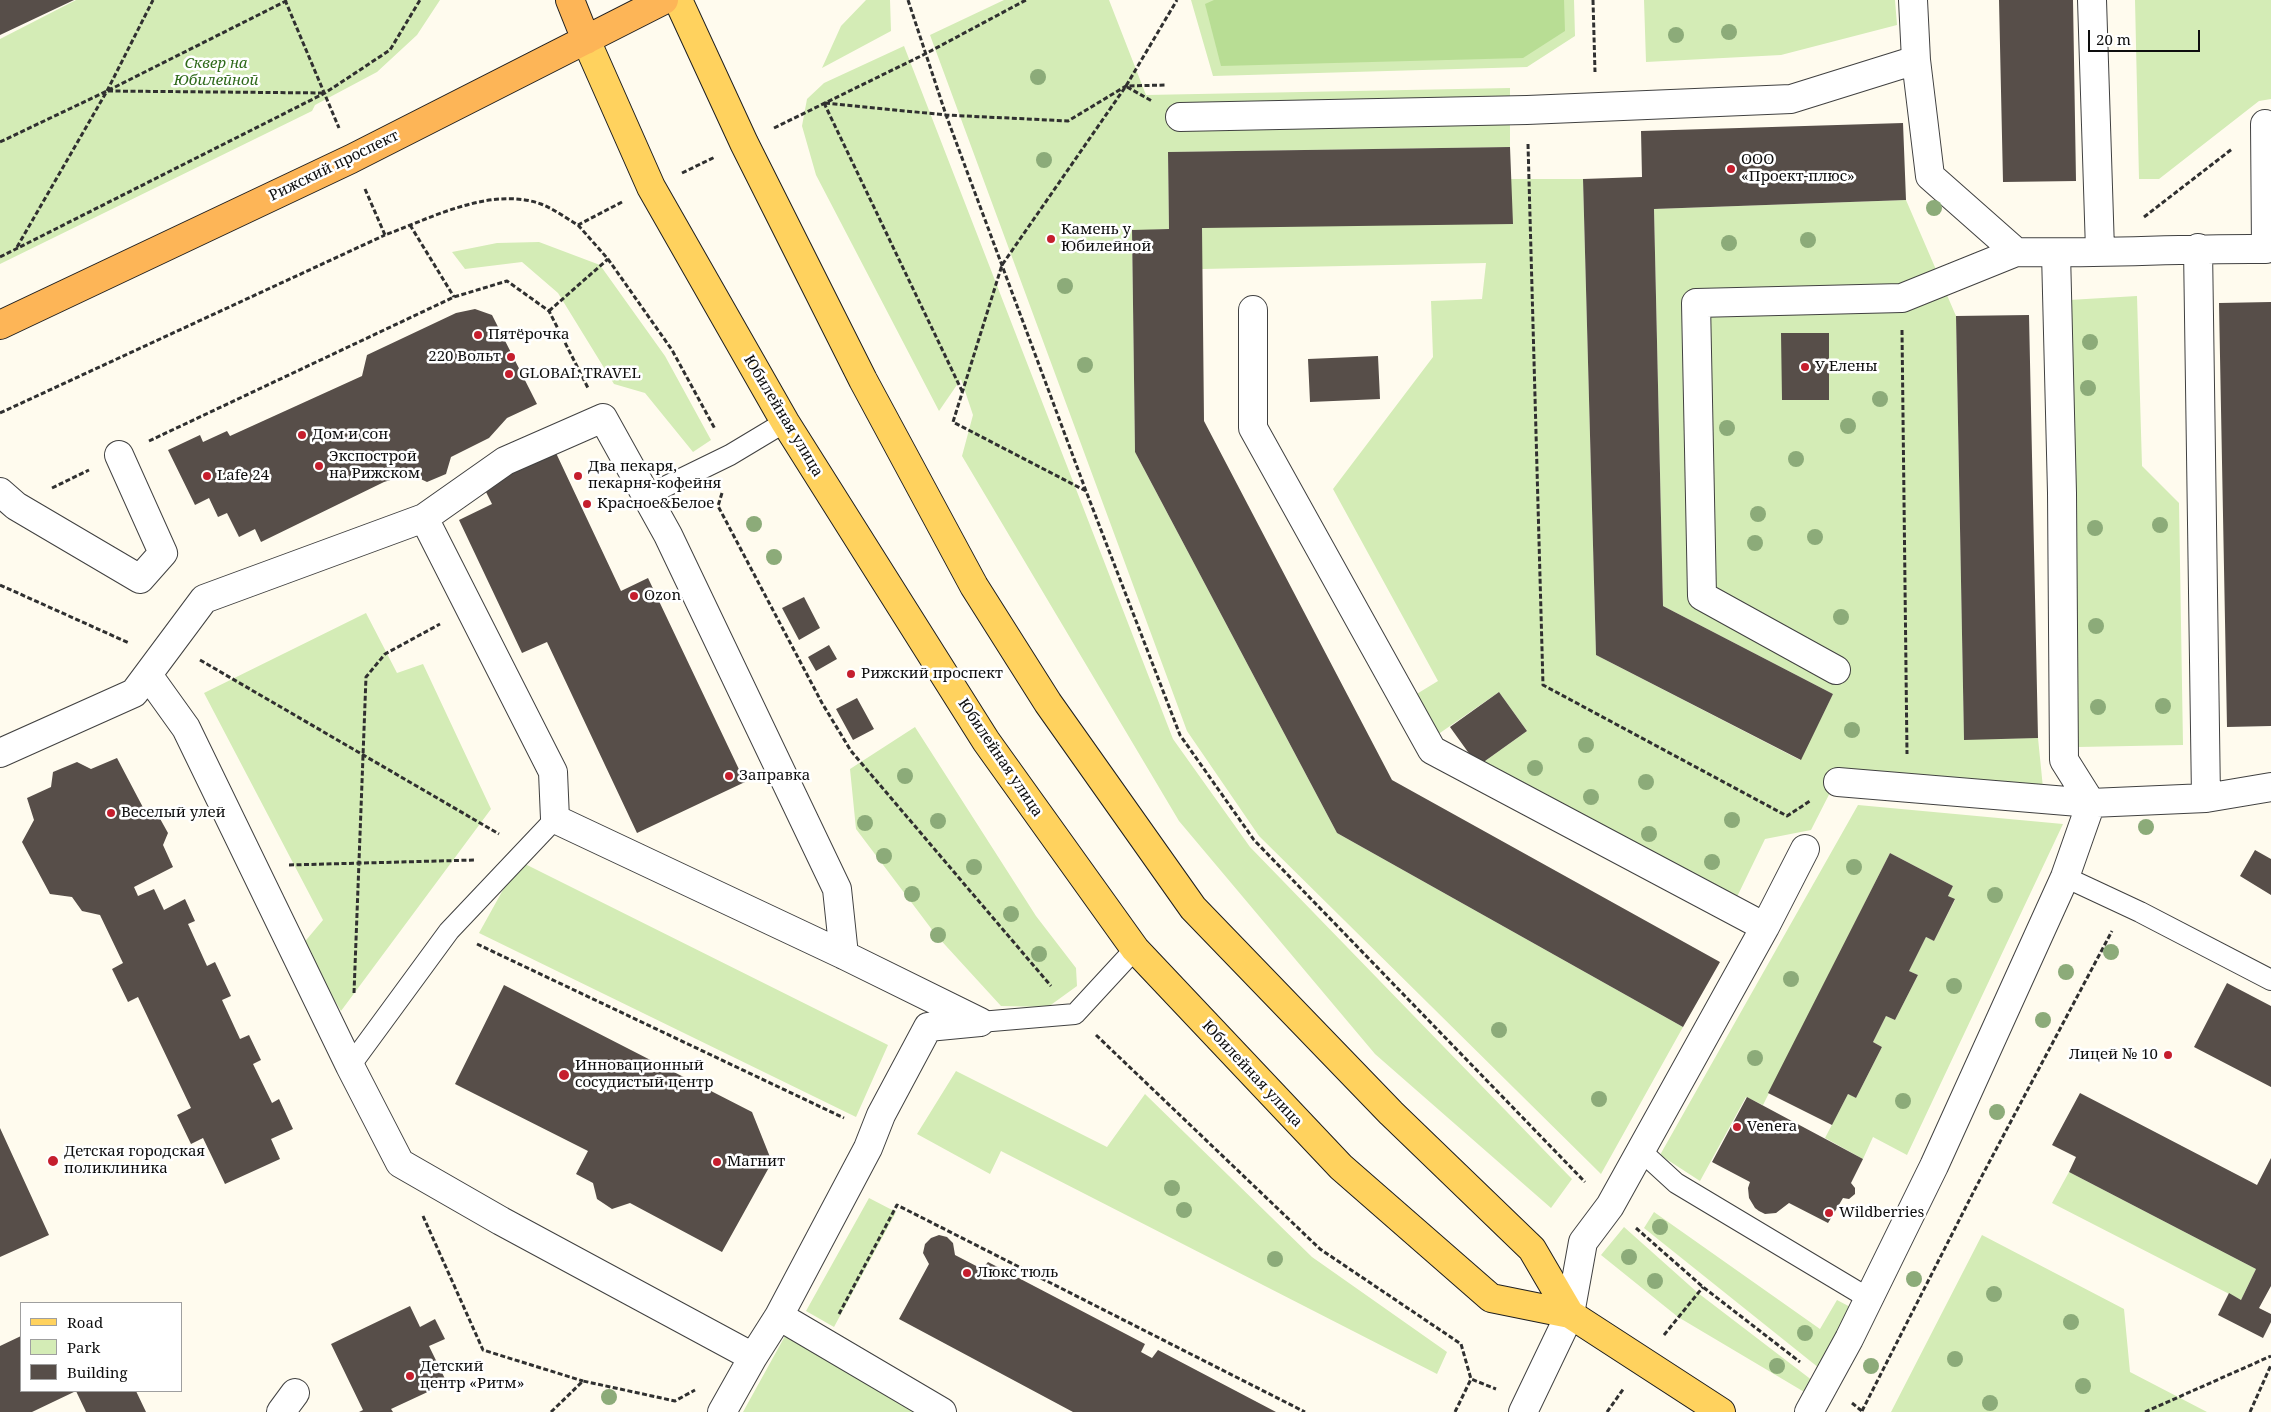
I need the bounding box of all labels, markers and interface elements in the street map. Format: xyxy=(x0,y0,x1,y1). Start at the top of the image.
scale bar xyxy=(2091,20,2204,52)
text: 20 m xyxy=(2096,29,2131,49)
park label: Сквер на Юбилейной xyxy=(174,55,258,90)
street label: Рижский проспект xyxy=(266,127,402,205)
place label: ООО «Проект-плюс» xyxy=(1741,151,1855,186)
marker: ООО «Проект-плюс» xyxy=(1725,163,1737,175)
place label: Камень у Юбилейной xyxy=(1061,221,1151,256)
marker: Камень у Юбилейной xyxy=(1045,233,1057,245)
place label: Пятёрочка xyxy=(488,326,569,344)
marker: Пятёрочка xyxy=(472,329,484,341)
place label: 220 Вольт xyxy=(428,348,501,366)
marker: 220 Вольт xyxy=(505,351,517,363)
street label: Юбилейная улица xyxy=(740,352,826,480)
place label: У Елены xyxy=(1815,358,1878,376)
marker: У Елены xyxy=(1799,361,1811,373)
place label: GLOBAL TRAVEL xyxy=(519,365,641,383)
marker: GLOBAL TRAVEL xyxy=(503,368,515,380)
place label: Дом и сон xyxy=(312,426,388,444)
marker: Дом и сон xyxy=(296,429,308,441)
place label: Экспострой на Рижском xyxy=(329,448,420,483)
place label: Два пекаря, пекарня-кофейня xyxy=(588,458,721,493)
marker: Экспострой на Рижском xyxy=(313,460,325,472)
place label: Lafe 24 xyxy=(217,467,269,485)
marker: Lafe 24 xyxy=(201,470,213,482)
marker: Два пекаря, пекарня-кофейня xyxy=(572,470,584,482)
place label: Красное&Белое xyxy=(597,495,714,513)
marker: Красное&Белое xyxy=(581,498,593,510)
place label: Ozon xyxy=(644,587,681,605)
marker: Ozon xyxy=(628,590,640,602)
place label: Рижский проспект xyxy=(861,665,1003,683)
marker: Рижский проспект xyxy=(845,668,857,680)
street label: Юбилейная улица xyxy=(954,695,1046,821)
place label: Заправка xyxy=(739,767,810,785)
marker: Заправка xyxy=(723,770,735,782)
place label: Веселый улей xyxy=(121,804,226,822)
marker: Веселый улей xyxy=(105,807,117,819)
street label: Юбилейная улица xyxy=(1198,1017,1306,1131)
place label: Лицей № 10 xyxy=(2069,1046,2158,1064)
marker: Лицей № 10 xyxy=(2162,1049,2174,1061)
place label: Инновационный сосудистый центр xyxy=(575,1057,713,1092)
marker: Инновационный сосудистый центр xyxy=(557,1068,571,1082)
place label: Venera xyxy=(1747,1118,1797,1136)
marker: Venera xyxy=(1731,1121,1743,1133)
place label: Детская городская поликлиника xyxy=(64,1143,205,1178)
place label: Магнит xyxy=(727,1153,785,1171)
marker: Детская городская поликлиника xyxy=(46,1154,60,1168)
marker: Магнит xyxy=(711,1156,723,1168)
place label: Wildberries xyxy=(1839,1204,1924,1222)
marker: Wildberries xyxy=(1823,1207,1835,1219)
place label: Люкс тюль xyxy=(977,1264,1058,1282)
marker: Люкс тюль xyxy=(961,1267,973,1279)
legend xyxy=(20,1302,182,1392)
text: Road xyxy=(67,1312,103,1332)
text: Park xyxy=(67,1337,100,1357)
place label: Детский центр «Ритм» xyxy=(420,1358,524,1393)
text: Building xyxy=(67,1362,128,1382)
marker: Детский центр «Ритм» xyxy=(404,1370,416,1382)

